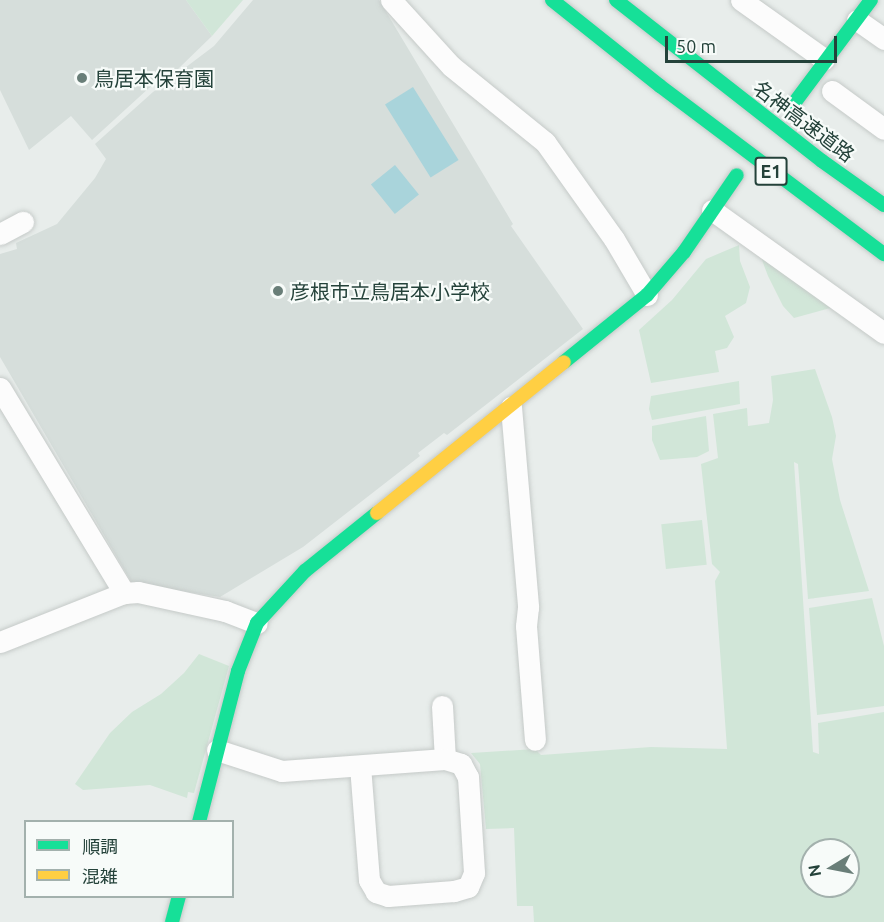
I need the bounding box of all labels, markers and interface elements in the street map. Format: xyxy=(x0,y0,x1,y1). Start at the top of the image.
scale bar xyxy=(668,24,840,62)
text: 50 m xyxy=(676,36,716,56)
place label: 鳥居本保育園 xyxy=(94,66,214,90)
marker: 鳥居本保育園 xyxy=(75,71,89,85)
street label: 名神高速道路 xyxy=(749,75,859,167)
road number: E1 xyxy=(754,156,788,186)
place label: 彦根市立鳥居本小学校 xyxy=(290,279,490,303)
marker: 彦根市立鳥居本小学校 xyxy=(271,284,285,298)
legend xyxy=(24,820,234,898)
text: 順調 xyxy=(82,836,118,856)
north arrow xyxy=(800,838,860,898)
text: N xyxy=(804,863,824,878)
text: 混雑 xyxy=(82,866,118,886)

